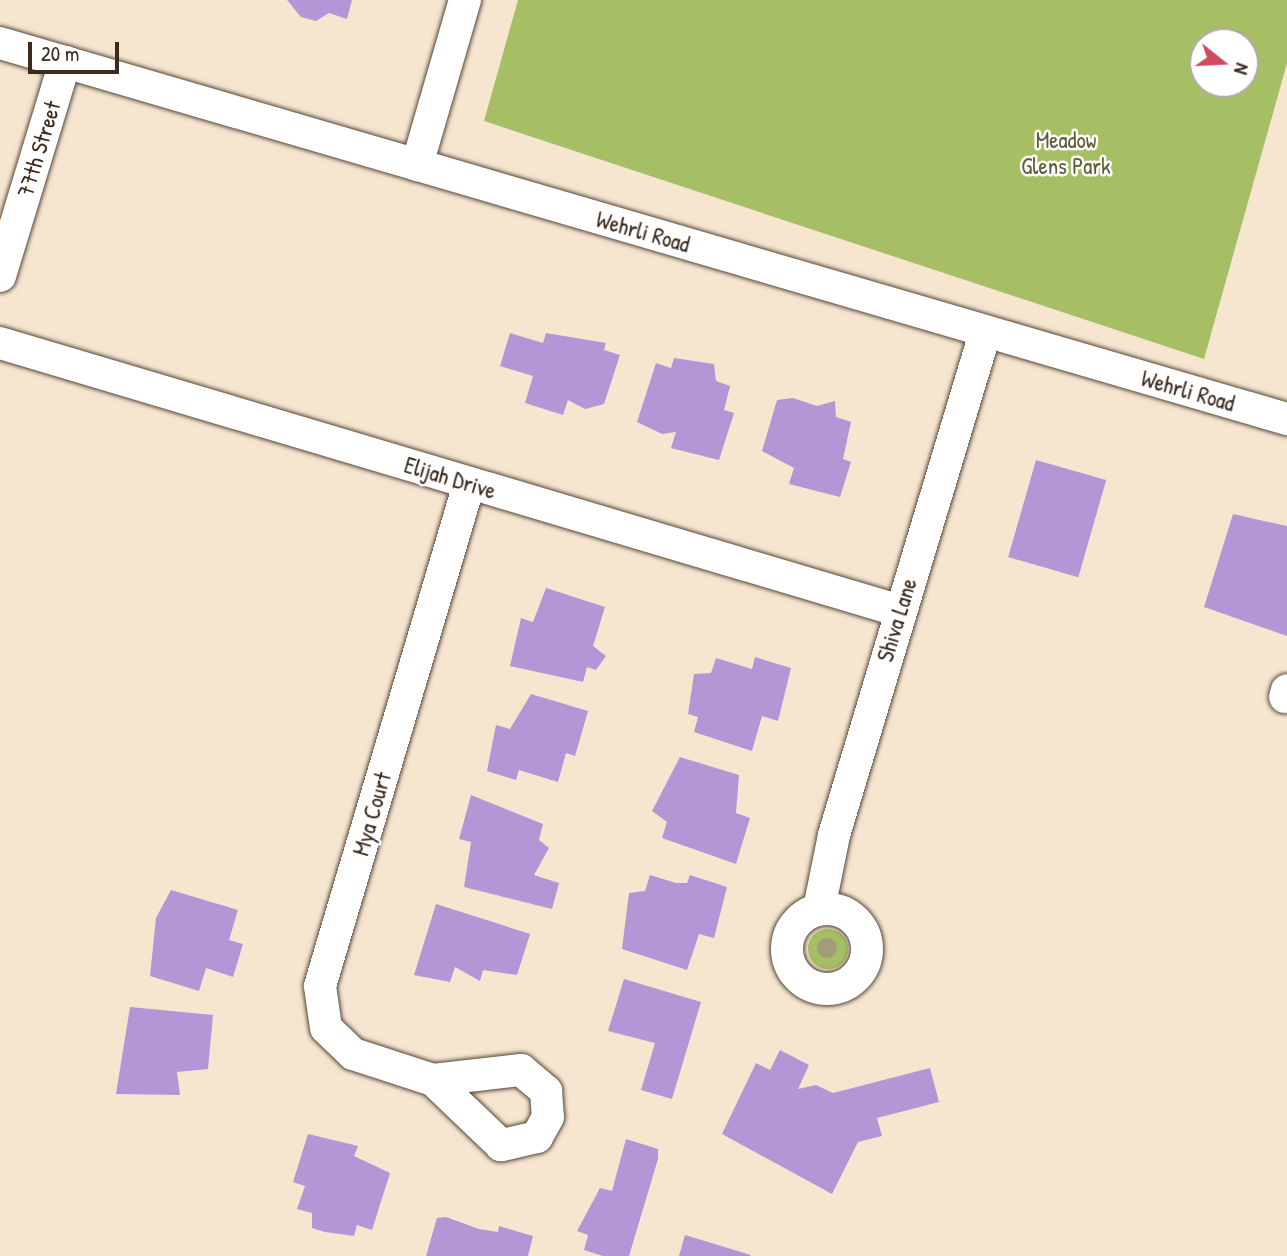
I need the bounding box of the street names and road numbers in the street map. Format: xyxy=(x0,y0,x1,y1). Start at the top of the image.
street label: 77th Street xyxy=(11,98,67,200)
street label: Wehrli Road xyxy=(593,205,693,259)
street label: Wehrli Road xyxy=(1138,364,1238,418)
street label: Elijah Drive xyxy=(401,451,499,505)
street label: Shiva Lane xyxy=(871,575,923,665)
street label: Mya Court xyxy=(347,769,397,859)

